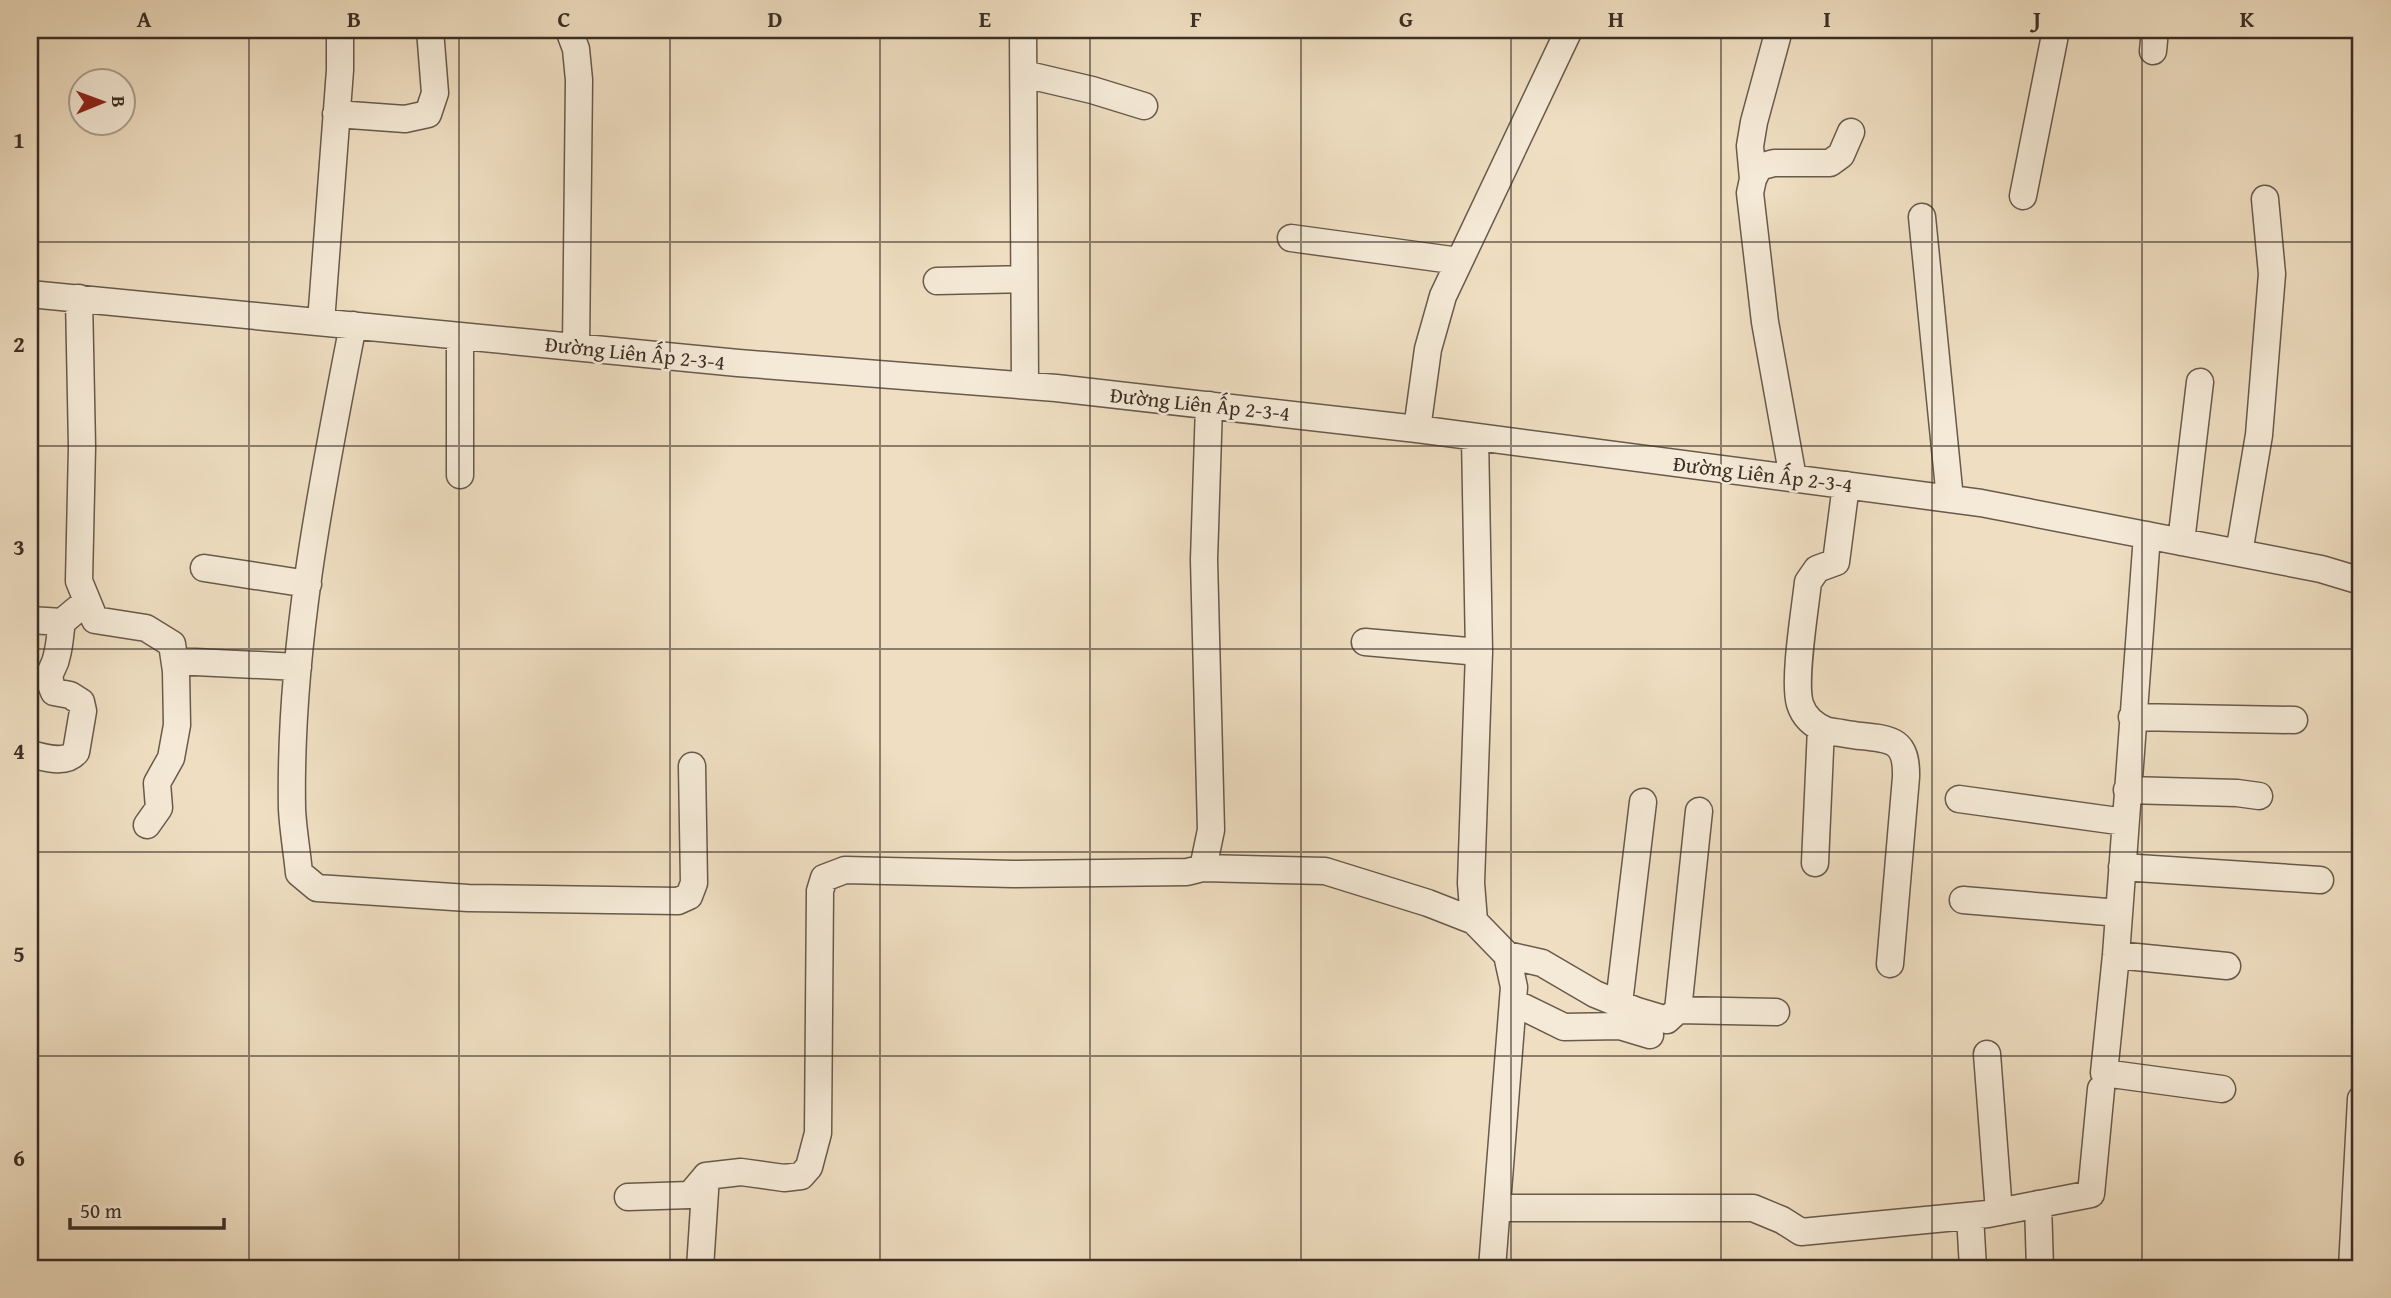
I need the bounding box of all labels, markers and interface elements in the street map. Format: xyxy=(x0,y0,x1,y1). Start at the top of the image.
text: A xyxy=(137,2,152,35)
text: B xyxy=(347,2,361,35)
text: C xyxy=(557,2,571,35)
text: D xyxy=(768,2,783,35)
text: E xyxy=(979,2,991,35)
text: F xyxy=(1190,2,1202,35)
text: G xyxy=(1399,2,1413,35)
text: H xyxy=(1608,2,1624,35)
text: I xyxy=(1823,2,1831,35)
text: J xyxy=(2029,2,2041,35)
text: K xyxy=(2240,2,2255,35)
north arrow xyxy=(66,66,136,136)
text: B xyxy=(105,96,133,108)
text: 1 xyxy=(13,123,25,156)
text: 2 xyxy=(13,327,25,360)
street label: Đường Liên Ấp 2-3-4 xyxy=(544,328,726,378)
street label: Đường Liên Ấp 2-3-4 xyxy=(1109,379,1291,429)
street label: Đường Liên Ấp 2-3-4 xyxy=(1672,448,1854,500)
text: 3 xyxy=(13,530,25,563)
text: 4 xyxy=(13,734,25,767)
text: 5 xyxy=(13,937,25,970)
text: 6 xyxy=(13,1141,25,1174)
scale bar xyxy=(70,1186,224,1230)
text: 50 m xyxy=(80,1195,122,1226)

